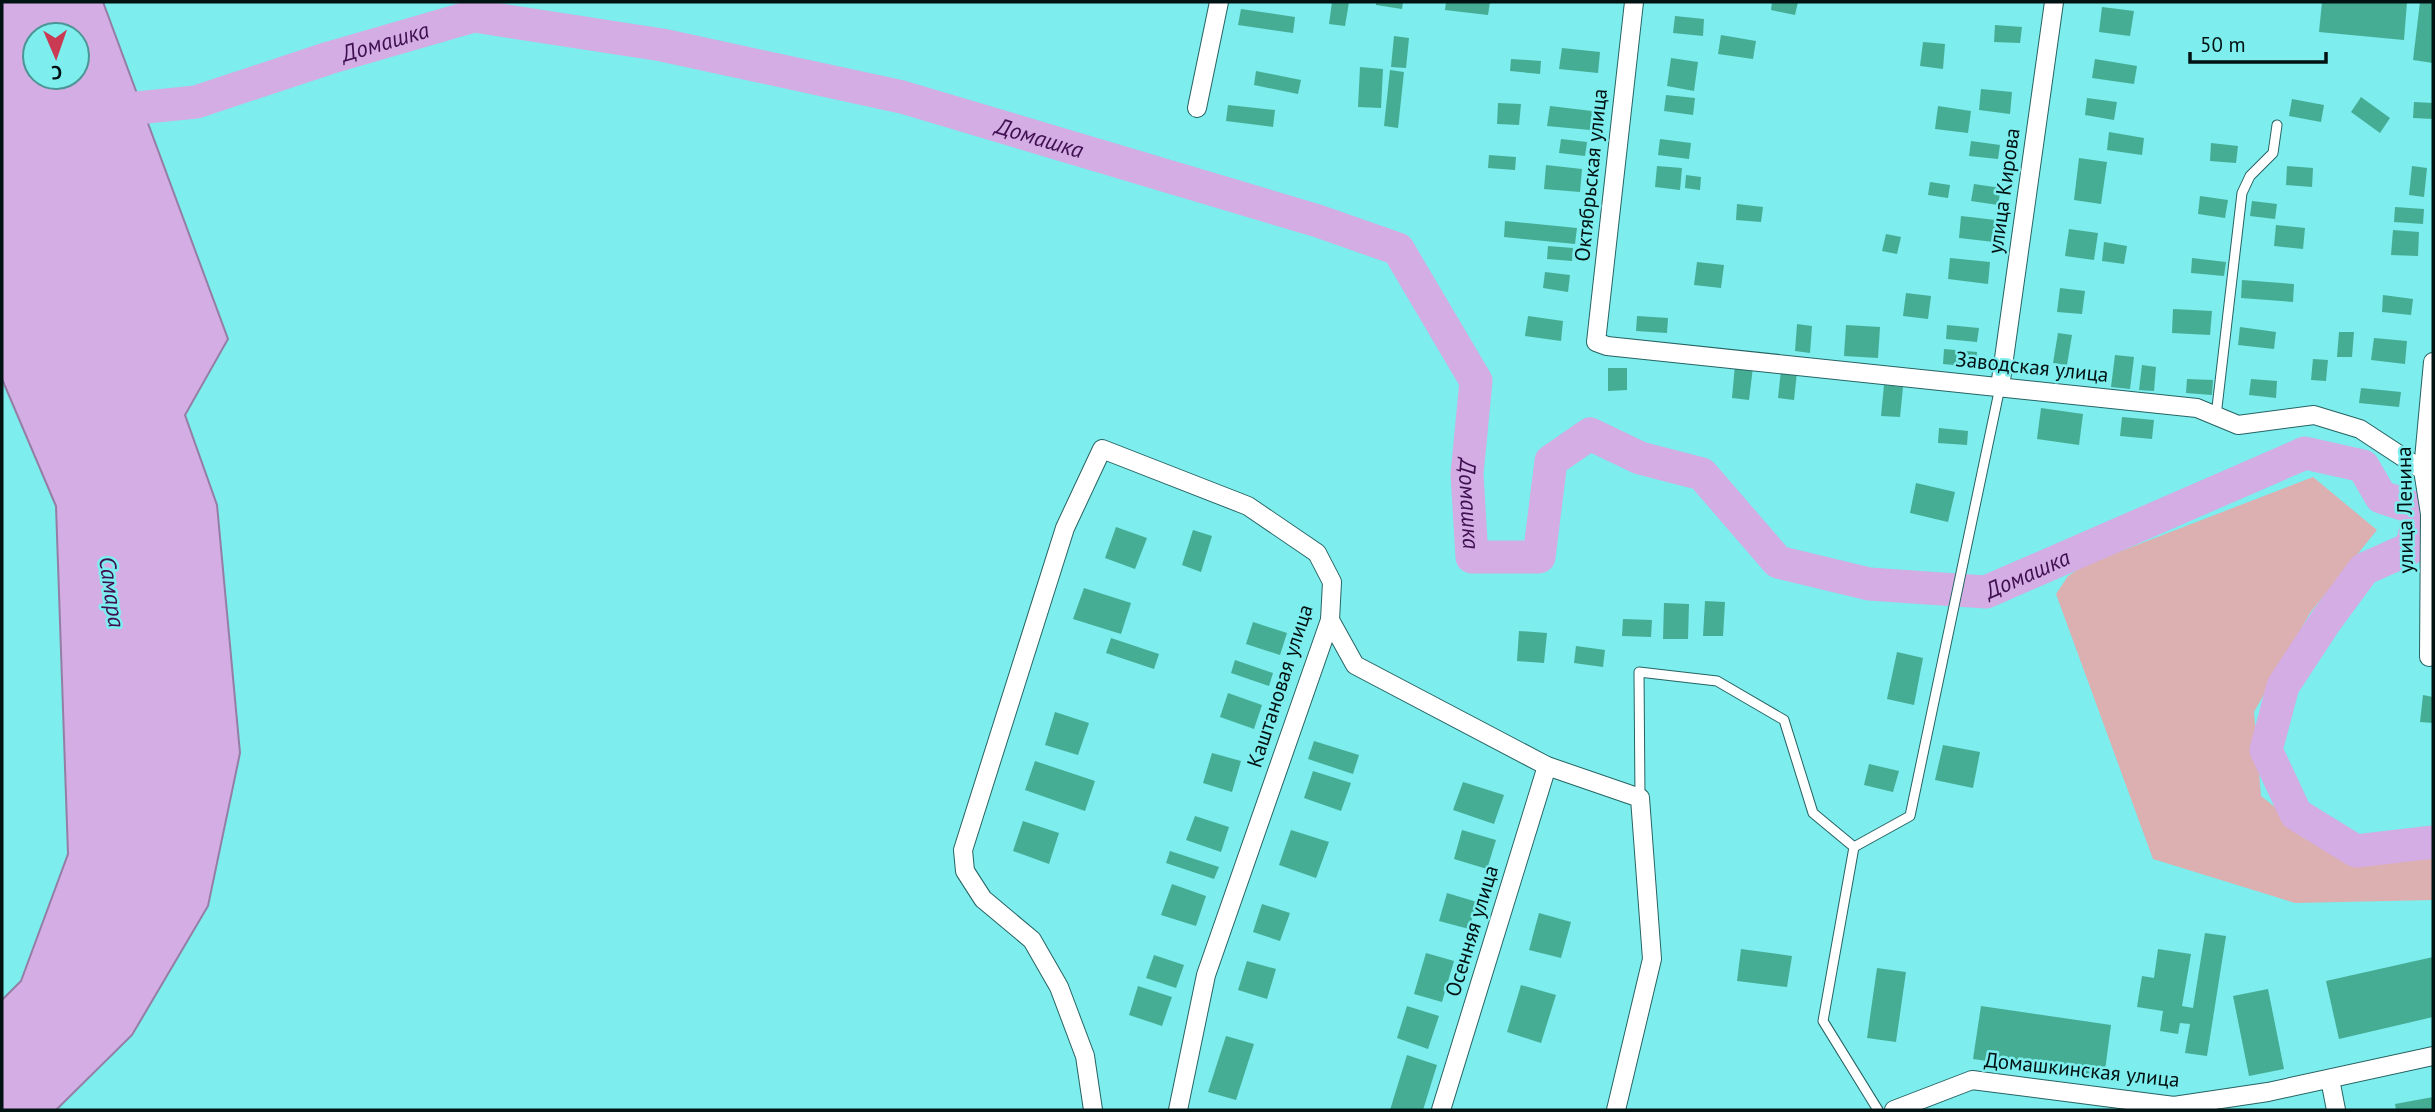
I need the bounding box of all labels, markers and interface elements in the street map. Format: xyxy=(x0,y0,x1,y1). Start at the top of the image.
water label: Домашка xyxy=(336,15,432,68)
north arrow xyxy=(21,21,91,91)
scale bar xyxy=(2190,21,2326,65)
text: 50 m xyxy=(2200,31,2246,58)
text: С xyxy=(50,61,62,85)
street label: Октябрьская улица xyxy=(1568,87,1613,263)
water label: Домашка xyxy=(991,110,1087,164)
street label: улица Кирова xyxy=(1981,126,2026,256)
street label: Заводская улица xyxy=(1954,345,2110,388)
street label: улица Ленина xyxy=(2390,446,2419,574)
water label: Домашка xyxy=(1453,456,1486,550)
water label: Домашка xyxy=(1978,542,2074,606)
water label: Самара xyxy=(93,555,132,629)
street label: Каштановая улица xyxy=(1240,601,1319,771)
street label: Осенняя улица xyxy=(1439,862,1504,1000)
street label: Домашкинская улица xyxy=(1983,1046,2181,1093)

